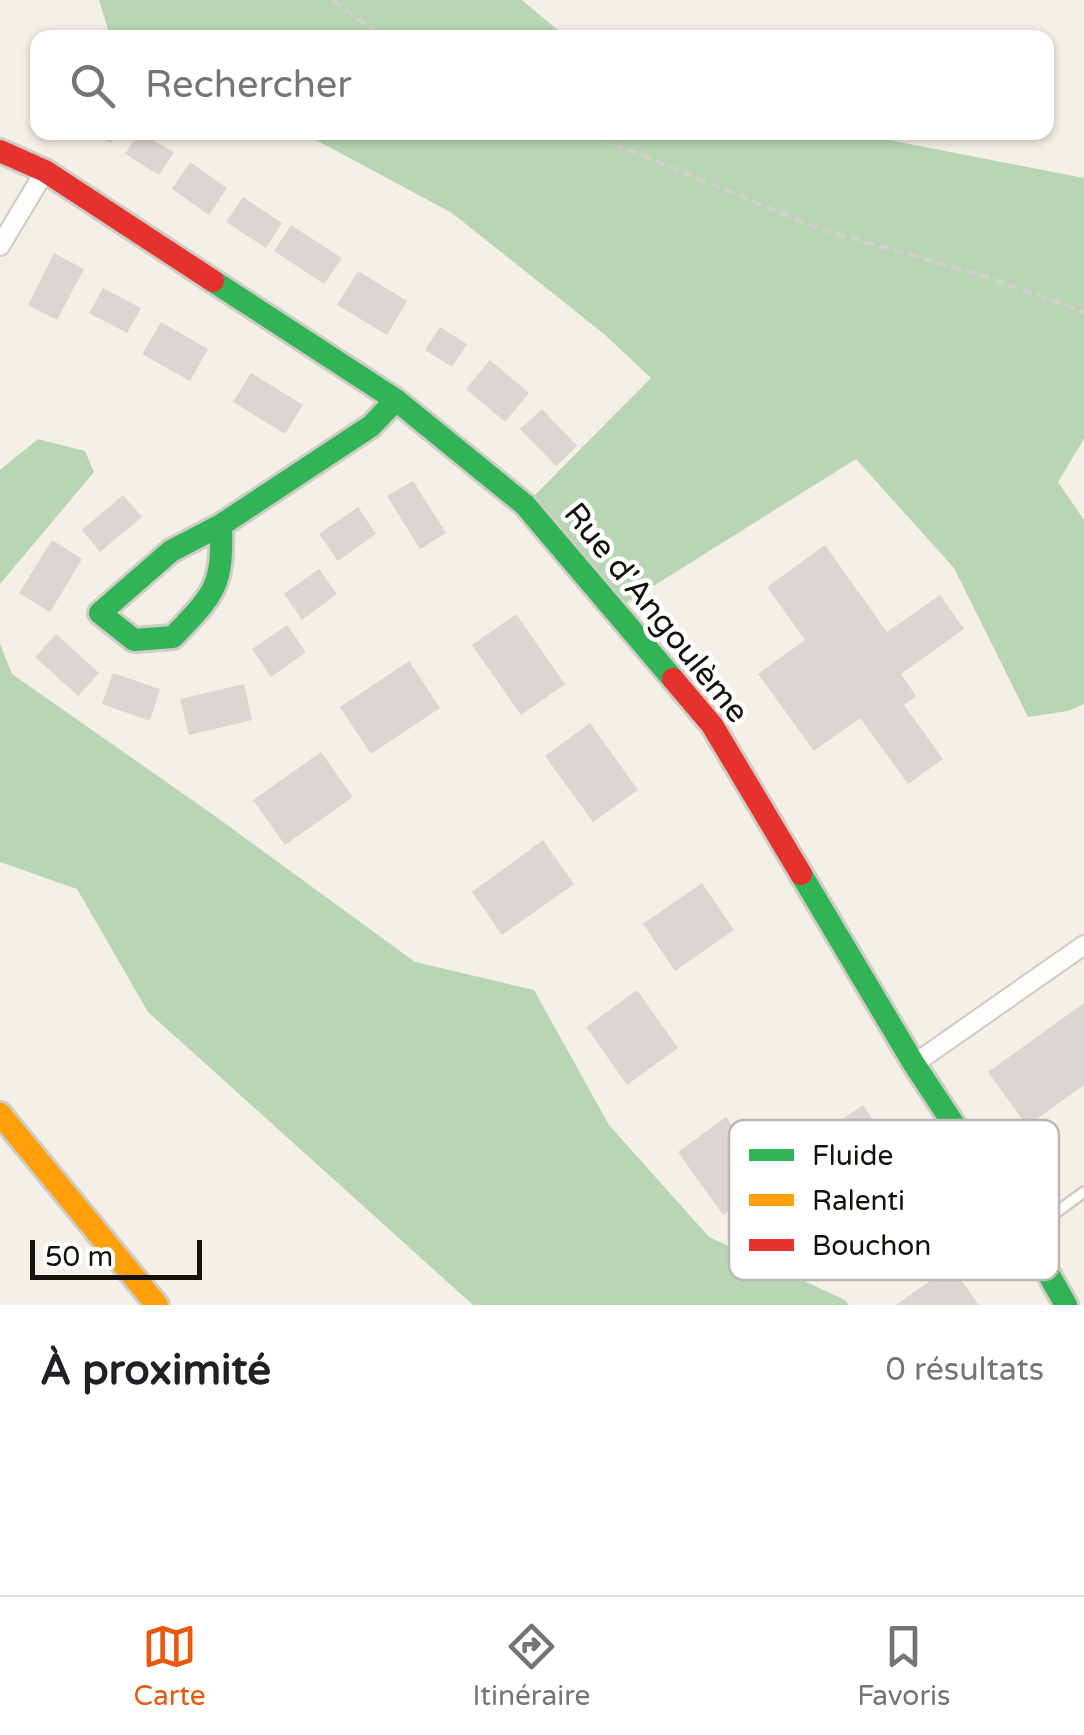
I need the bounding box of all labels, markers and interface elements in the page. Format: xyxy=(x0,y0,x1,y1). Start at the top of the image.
search box xyxy=(30,30,1054,140)
icon: search xyxy=(65,58,120,113)
text: Rechercher xyxy=(145,62,352,108)
street label: Rue d'Angoulème xyxy=(556,495,756,731)
legend xyxy=(729,1120,1059,1280)
text: Fluide xyxy=(812,1139,893,1173)
text: Ralenti xyxy=(812,1184,905,1218)
text: Bouchon xyxy=(812,1229,931,1263)
scale bar xyxy=(30,1235,202,1280)
text: 50 m xyxy=(45,1240,113,1274)
text: À proximité xyxy=(40,1345,271,1396)
text: 0 résultats xyxy=(885,1351,1044,1389)
tab: Carte xyxy=(133,1619,206,1713)
tab: Itinéraire xyxy=(473,1619,590,1713)
tab: Favoris xyxy=(857,1619,951,1713)

